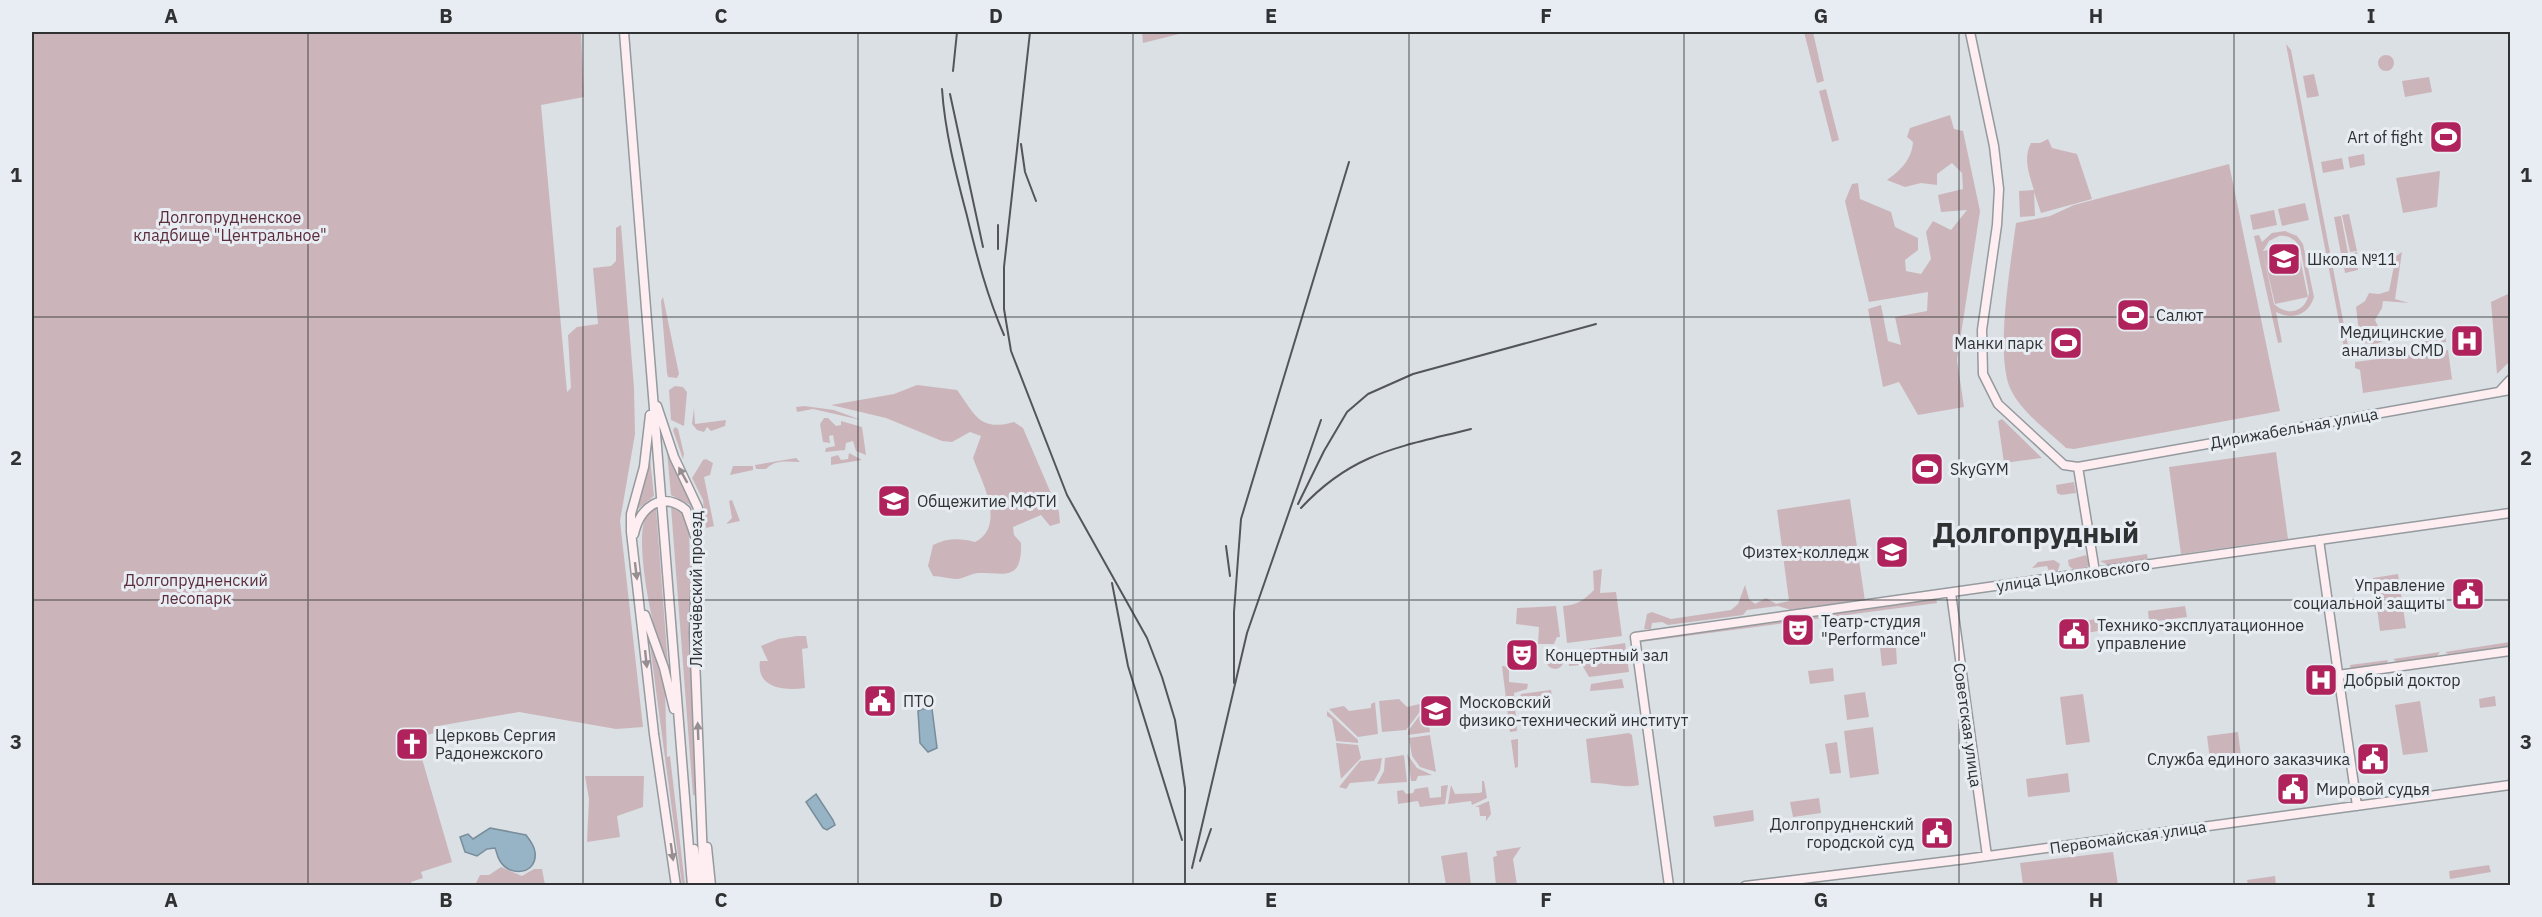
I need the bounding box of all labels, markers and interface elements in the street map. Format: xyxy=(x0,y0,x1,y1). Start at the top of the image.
text: A xyxy=(164,2,178,29)
text: B xyxy=(439,2,453,29)
text: C xyxy=(714,2,728,29)
text: D xyxy=(989,2,1003,29)
text: E xyxy=(1265,2,1277,29)
text: F xyxy=(1540,2,1552,29)
text: G xyxy=(1814,2,1828,29)
text: H xyxy=(2089,2,2103,29)
text: I xyxy=(2367,2,2375,29)
sports icon: Art of fight xyxy=(2428,119,2464,155)
place label: Art of fight xyxy=(2347,127,2423,147)
text: 1 xyxy=(10,161,22,188)
text: 1 xyxy=(2520,161,2532,188)
park label: Долгопрудненское кладбище "Центральное" xyxy=(133,207,327,245)
school or university icon: Школа №11 xyxy=(2266,241,2302,277)
place label: Школа №11 xyxy=(2307,249,2397,269)
sports icon: Салют xyxy=(2115,297,2151,333)
place label: Салют xyxy=(2156,305,2204,325)
place label: Медицинские анализы CMD xyxy=(2340,322,2444,360)
hospital icon: Медицинские анализы CMD xyxy=(2449,323,2485,359)
sports icon: Манки парк xyxy=(2048,325,2084,361)
place label: Манки парк xyxy=(1954,333,2043,353)
street label: Дирижабельная улица xyxy=(2208,403,2380,453)
text: 2 xyxy=(10,444,22,471)
text: 2 xyxy=(2520,444,2532,471)
sports icon: SkyGYM xyxy=(1909,451,1945,487)
place label: SkyGYM xyxy=(1950,459,2009,479)
one-way arrow xyxy=(678,466,688,483)
school or university icon: Общежитие МФТИ xyxy=(876,483,912,519)
place label: Общежитие МФТИ xyxy=(917,491,1057,511)
street label: Лихачёвский проезд xyxy=(686,510,706,667)
district label: Долгопрудный xyxy=(1933,514,2139,551)
school or university icon: Физтех-колледж xyxy=(1874,534,1910,570)
place label: Физтех-колледж xyxy=(1742,542,1869,562)
street label: улица Циолковского xyxy=(1995,554,2151,596)
one-way arrow xyxy=(631,562,641,581)
park label: Долгопрудненский лесопарк xyxy=(124,570,268,608)
place label: Управление социальной защиты xyxy=(2293,575,2445,613)
public building icon: Управление социальной защиты xyxy=(2450,576,2486,612)
place label: Театр-студия "Performance" xyxy=(1821,611,1926,649)
theatre icon: Театр-студия "Performance" xyxy=(1780,612,1816,648)
place label: Технико-эксплуатационное управление xyxy=(2097,615,2304,653)
public building icon: Технико-эксплуатационное управление xyxy=(2056,616,2092,652)
theatre icon: Концертный зал xyxy=(1504,637,1540,673)
place label: Концертный зал xyxy=(1545,645,1668,665)
one-way arrow xyxy=(641,649,651,668)
street label: Советская улица xyxy=(1949,661,1987,789)
hospital icon: Добрый доктор xyxy=(2303,662,2339,698)
place label: Добрый доктор xyxy=(2344,670,2461,690)
public building icon: ПТО xyxy=(862,683,898,719)
place label: ПТО xyxy=(903,691,934,711)
place label: Московский физико-технический институт xyxy=(1459,692,1689,730)
school or university icon: Московский физико-технический институт xyxy=(1418,693,1454,729)
one-way arrow xyxy=(693,722,702,741)
place label: Церковь Сергия Радонежского xyxy=(435,725,556,763)
church icon: Церковь Сергия Радонежского xyxy=(394,726,430,762)
text: 3 xyxy=(10,728,22,755)
text: 3 xyxy=(2520,728,2532,755)
public building icon: Служба единого заказчика xyxy=(2355,741,2391,777)
place label: Служба единого заказчика xyxy=(2147,749,2350,769)
public building icon: Мировой судья xyxy=(2275,771,2311,807)
place label: Мировой судья xyxy=(2316,779,2430,799)
place label: Долгопрудненский городской суд xyxy=(1770,814,1914,852)
public building icon: Долгопрудненский городской суд xyxy=(1919,815,1955,851)
street label: Первомайская улица xyxy=(2048,816,2208,858)
one-way arrow xyxy=(667,842,676,861)
text: A xyxy=(164,886,178,913)
text: B xyxy=(439,886,453,913)
text: C xyxy=(714,886,728,913)
text: D xyxy=(989,886,1003,913)
text: E xyxy=(1265,886,1277,913)
text: F xyxy=(1540,886,1552,913)
text: G xyxy=(1814,886,1828,913)
text: H xyxy=(2089,886,2103,913)
text: I xyxy=(2367,886,2375,913)

